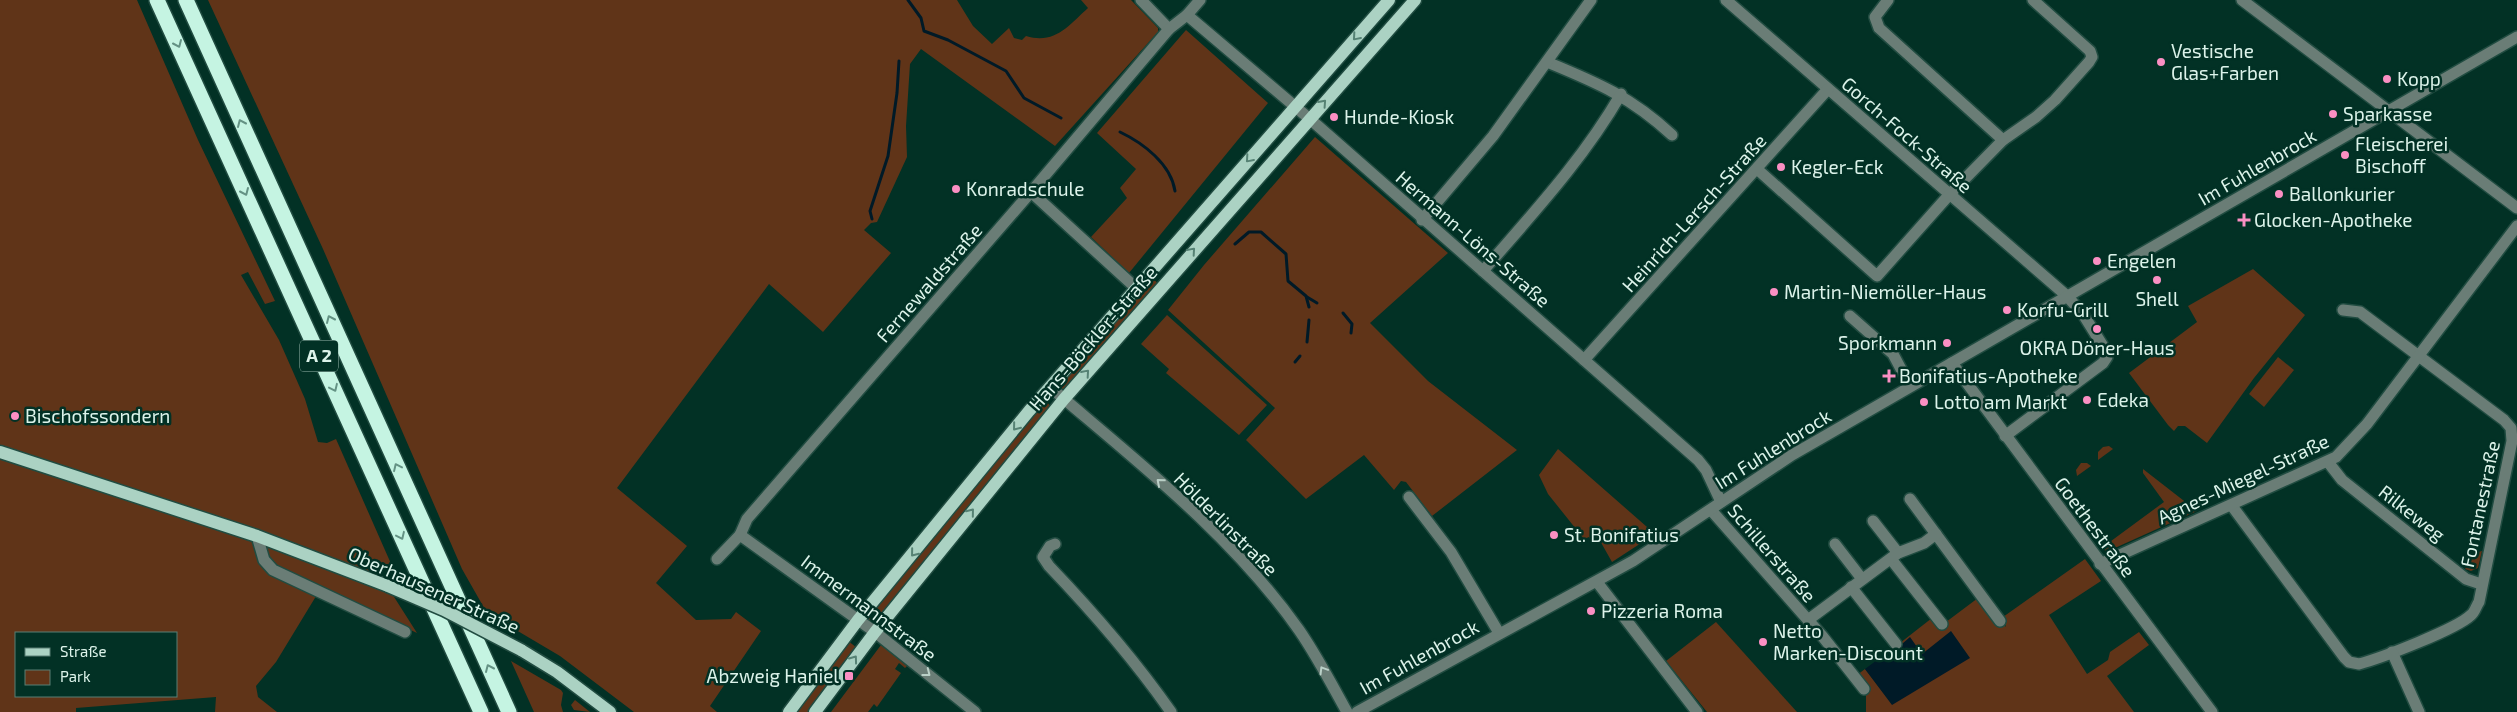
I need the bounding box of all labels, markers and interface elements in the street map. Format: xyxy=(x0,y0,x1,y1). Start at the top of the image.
one-way arrow xyxy=(1353,31,1362,40)
one-way arrow xyxy=(171,39,182,48)
place label: Vestische Glas+Farben xyxy=(2171,39,2279,84)
marker: Vestische Glas+Farben xyxy=(2155,56,2167,68)
place label: Kopp xyxy=(2397,67,2441,90)
street label: Gorch-Fock-Straße xyxy=(1837,72,1977,198)
marker: Kopp xyxy=(2381,73,2393,85)
one-way arrow xyxy=(1317,99,1326,108)
place label: Sparkasse xyxy=(2343,102,2432,125)
place label: Hunde-Kiosk xyxy=(1344,105,1455,128)
marker: Sparkasse xyxy=(2327,108,2339,120)
marker: Hunde-Kiosk xyxy=(1328,111,1340,123)
one-way arrow xyxy=(236,119,247,128)
street label: Im Fuhlenbrock xyxy=(2194,123,2320,210)
street label: Heinrich-Lersch-Straße xyxy=(1617,129,1771,296)
place label: Fleischerei Bischoff xyxy=(2355,132,2448,177)
marker: Fleischerei Bischoff xyxy=(2339,149,2351,161)
one-way arrow xyxy=(1246,153,1255,162)
place label: Kegler-Eck xyxy=(1791,155,1884,178)
marker: Kegler-Eck xyxy=(1775,161,1787,173)
street label: Hermann-Löns-Straße xyxy=(1392,165,1555,312)
place label: Konradschule xyxy=(966,177,1084,200)
place label: Ballonkurier xyxy=(2289,182,2395,205)
marker: Konradschule xyxy=(950,183,962,195)
one-way arrow xyxy=(238,187,249,196)
marker: Ballonkurier xyxy=(2273,188,2285,200)
place label: Glocken-Apotheke xyxy=(2254,208,2413,231)
marker: Glocken-Apotheke xyxy=(2238,214,2250,226)
street label: Fernewaldstraße xyxy=(871,219,986,347)
one-way arrow xyxy=(1187,247,1196,256)
place label: Engelen xyxy=(2107,249,2176,272)
marker: Engelen xyxy=(2091,255,2103,267)
street label: Hans-Böckler-Straße xyxy=(1024,261,1162,415)
marker: Shell xyxy=(2151,274,2163,286)
place label: Martin-Niemöller-Haus xyxy=(1784,280,1986,303)
marker: Martin-Niemöller-Haus xyxy=(1768,286,1780,298)
place label: Shell xyxy=(2135,287,2179,310)
place label: Korfu-Grill xyxy=(2017,298,2109,321)
marker: Korfu-Grill xyxy=(2001,304,2013,316)
one-way arrow xyxy=(325,315,336,324)
marker: OKRA Döner-Haus xyxy=(2091,323,2103,335)
place label: Sporkmann xyxy=(1838,331,1937,354)
place label: OKRA Döner-Haus xyxy=(2020,336,2174,359)
marker: Sporkmann xyxy=(1941,337,1953,349)
road number: A 2 xyxy=(300,341,338,372)
place label: Bonifatius-Apotheke xyxy=(1899,364,2078,387)
one-way arrow xyxy=(1080,370,1089,379)
marker: Bonifatius-Apotheke xyxy=(1883,370,1895,382)
one-way arrow xyxy=(327,383,338,392)
place label: Edeka xyxy=(2097,388,2149,411)
place label: Lotto am Markt xyxy=(1934,390,2067,413)
marker: Edeka xyxy=(2081,394,2093,406)
marker: Lotto am Markt xyxy=(1918,396,1930,408)
place label: Bischofssondern xyxy=(25,404,170,427)
street label: Im Fuhlenbrock xyxy=(1710,404,1835,493)
marker: Bischofssondern xyxy=(9,410,21,422)
one-way arrow xyxy=(1014,421,1022,430)
street label: Agnes-Miegel-Straße xyxy=(2153,429,2332,528)
street label: Fontanestraße xyxy=(2455,439,2504,569)
one-way arrow xyxy=(393,463,404,472)
street label: Hölderlinstraße xyxy=(1170,467,1283,580)
street label: Goethestraße xyxy=(2050,472,2141,581)
one-way arrow xyxy=(1156,479,1165,488)
street label: Rilkeweg xyxy=(2374,480,2450,546)
street label: Schillerstraße xyxy=(1723,499,1821,607)
one-way arrow xyxy=(966,509,974,518)
place label: St. Bonifatius xyxy=(1564,523,1679,546)
marker: St. Bonifatius xyxy=(1548,529,1560,541)
one-way arrow xyxy=(395,531,405,540)
street label: Oberhausener Straße xyxy=(345,541,523,638)
one-way arrow xyxy=(910,547,919,556)
street label: Immermannstraße xyxy=(797,549,941,666)
place label: Pizzeria Roma xyxy=(1601,599,1723,622)
marker: Pizzeria Roma xyxy=(1585,605,1597,617)
street label: Im Fuhlenbrock xyxy=(1355,614,1483,699)
place label: Netto Marken-Discount xyxy=(1773,619,1923,664)
legend xyxy=(15,632,178,697)
marker: Netto Marken-Discount xyxy=(1757,636,1769,648)
text: Straße xyxy=(60,642,106,660)
one-way arrow xyxy=(848,655,857,665)
one-way arrow xyxy=(485,664,496,673)
place label: Abzweig Haniel xyxy=(707,664,839,687)
one-way arrow xyxy=(1319,666,1329,675)
text: Park xyxy=(60,667,91,685)
one-way arrow xyxy=(921,667,930,675)
marker: Abzweig Haniel xyxy=(843,670,855,682)

